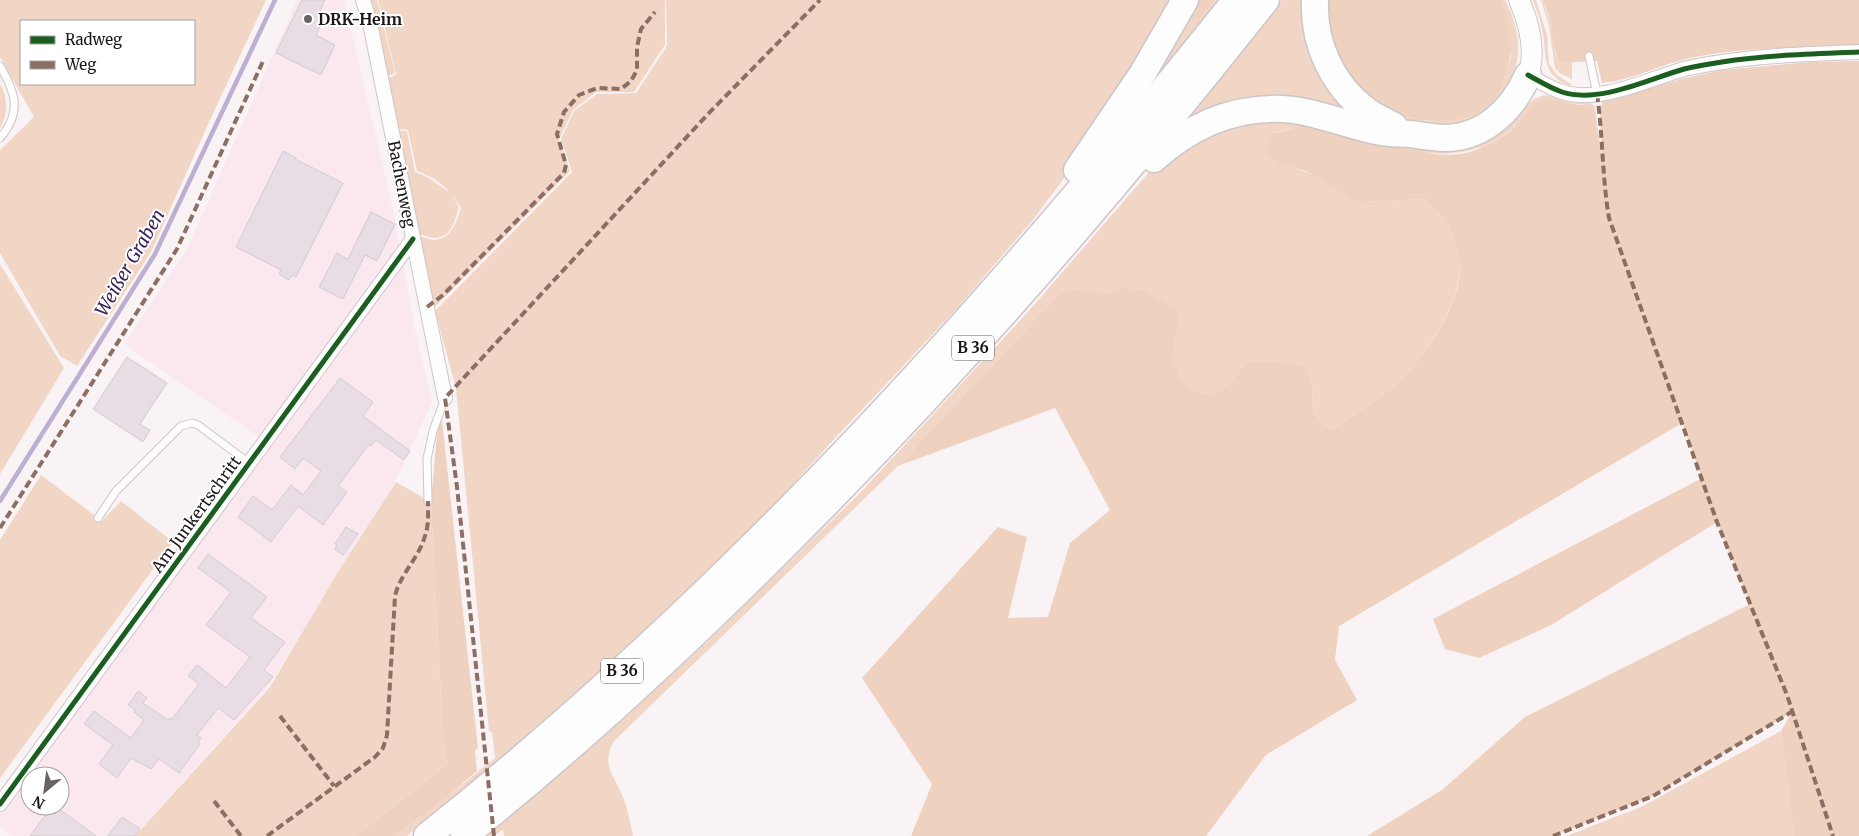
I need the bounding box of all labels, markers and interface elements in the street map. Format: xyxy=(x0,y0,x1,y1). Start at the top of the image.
place label: DRK-Heim xyxy=(318,9,402,29)
marker: DRK-Heim xyxy=(302,13,314,25)
legend xyxy=(20,20,195,85)
text: Radweg xyxy=(65,30,122,49)
text: Weg xyxy=(64,55,96,74)
street label: Bachenweg xyxy=(384,139,420,230)
water label: Weißer Graben xyxy=(90,205,169,320)
road number: B 36 xyxy=(952,336,994,360)
street label: Am Junkertschritt xyxy=(146,451,246,577)
road number: B 36 xyxy=(601,658,643,684)
north arrow xyxy=(20,766,70,816)
text: N xyxy=(29,792,48,813)

